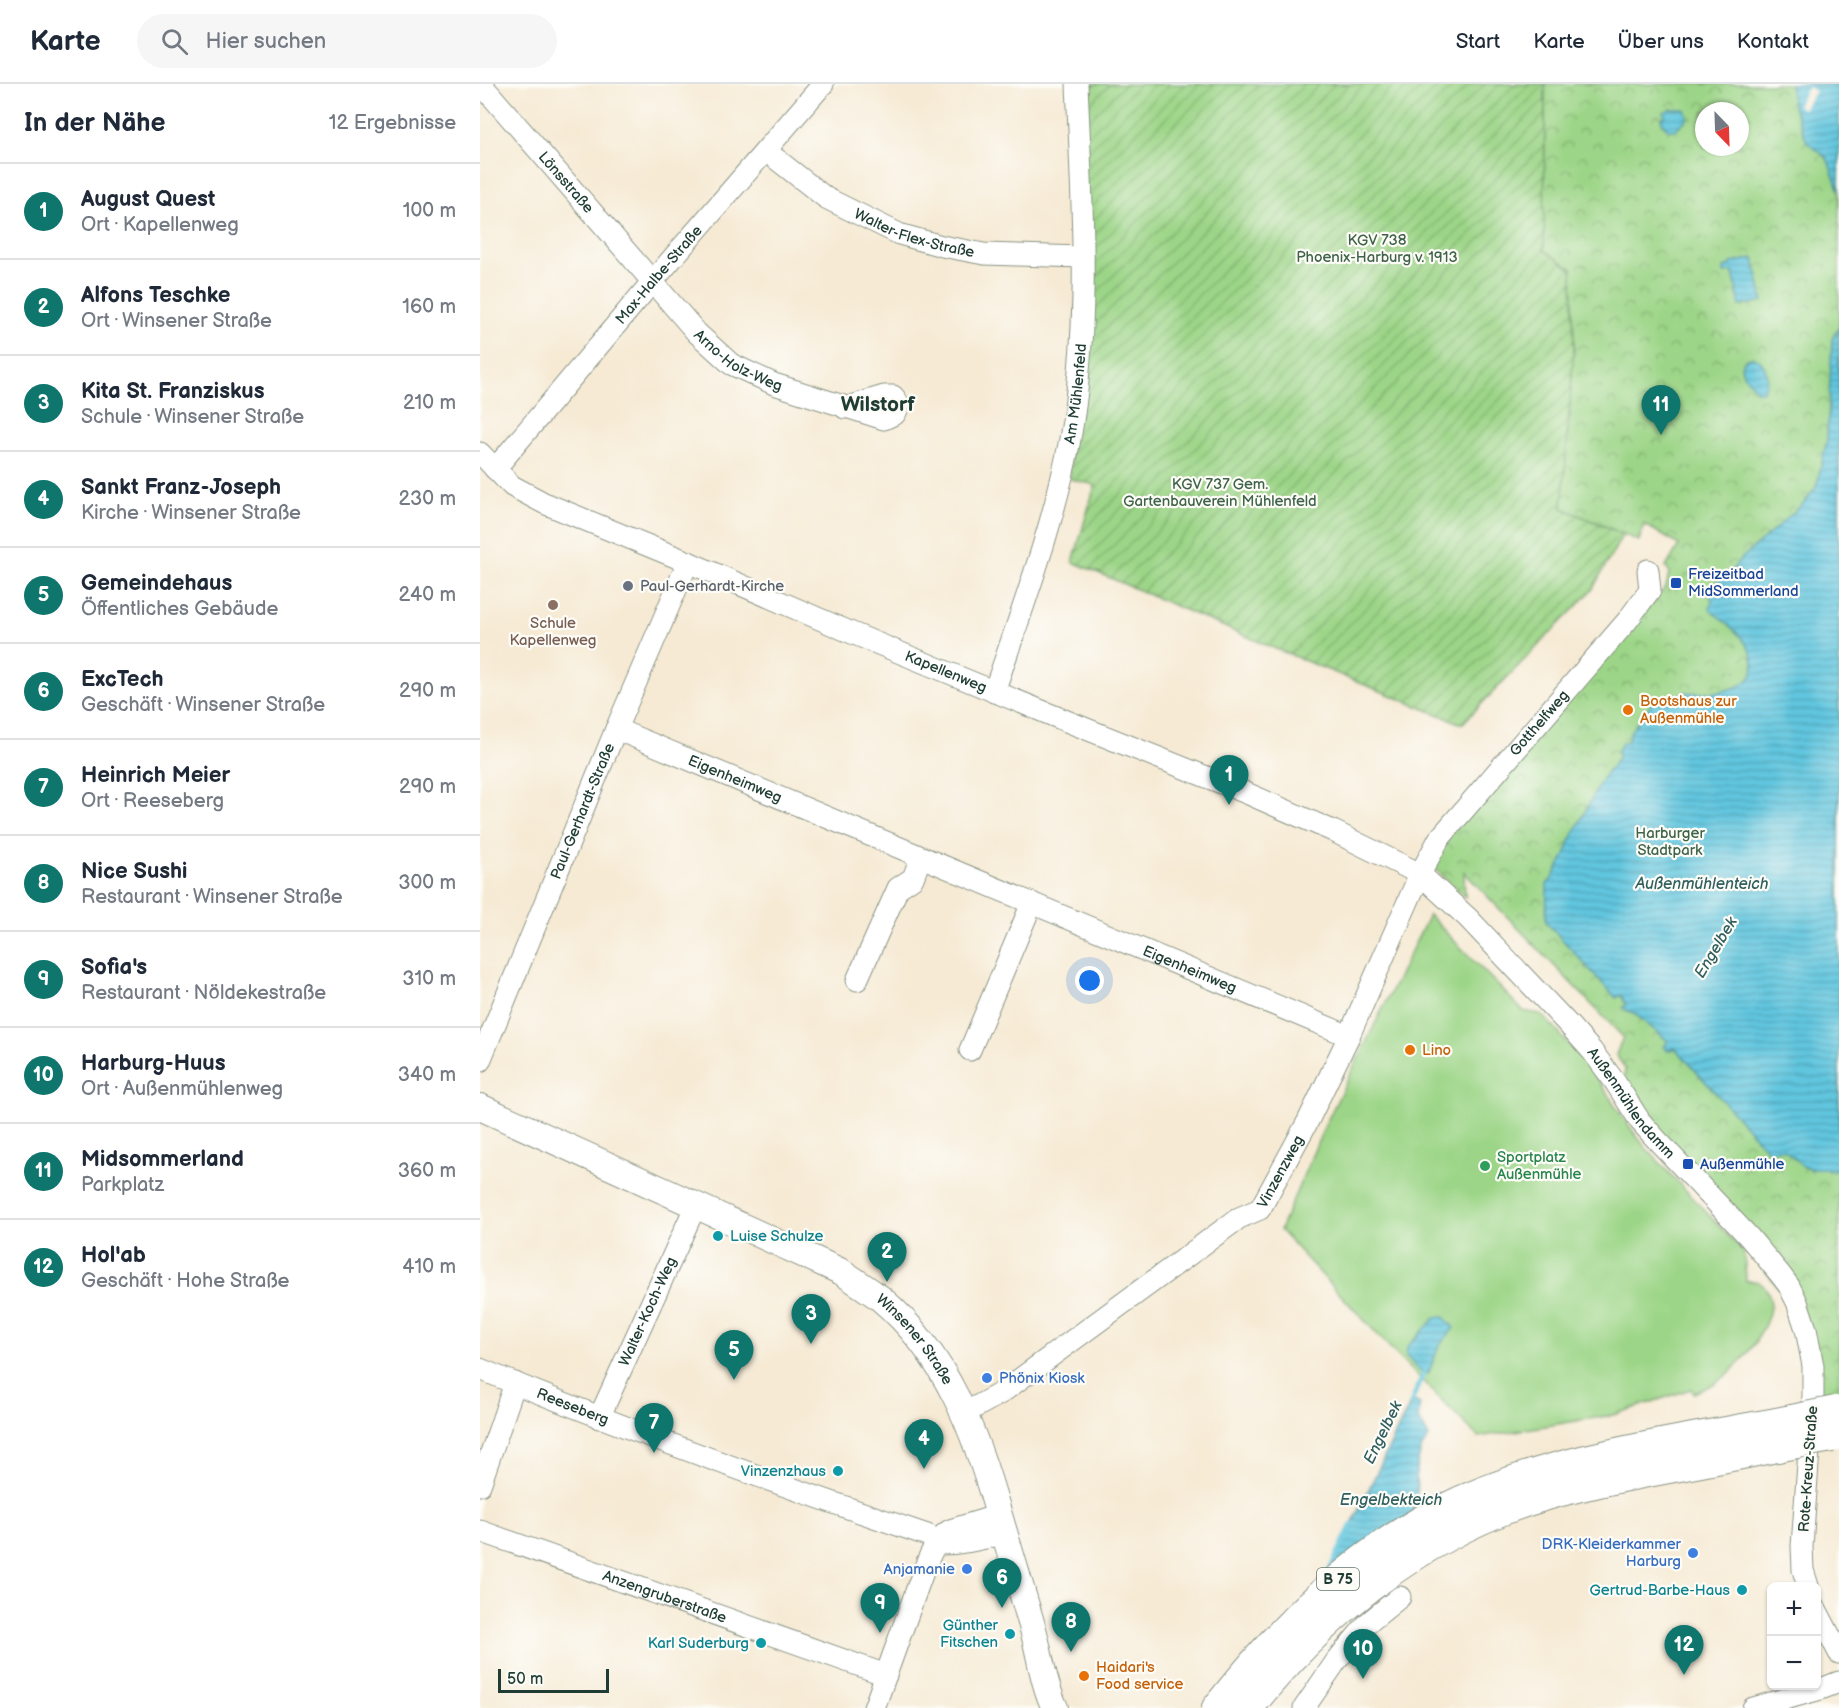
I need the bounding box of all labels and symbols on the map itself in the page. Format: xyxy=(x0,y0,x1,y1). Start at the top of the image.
north arrow xyxy=(1695,102,1749,156)
street label: Lönsstraße xyxy=(534,148,598,217)
street label: Walter-Flex-Straße xyxy=(851,204,976,262)
street label: Max-Halbe-Straße xyxy=(611,222,707,328)
park label: KGV 738 Phoenix-Harburg v. 1913 xyxy=(1296,231,1458,267)
street label: Arno-Holz-Weg xyxy=(690,326,785,396)
street label: Am Mühlenfeld xyxy=(1060,343,1091,446)
pin: 11 xyxy=(1642,386,1680,435)
district label: Wilstorf xyxy=(841,392,916,417)
park label: KGV 737 Gem. Gartenbauverein Mühlenfeld xyxy=(1123,475,1317,511)
place label: Freizeitbad MidSommerland xyxy=(1688,565,1799,601)
marker: Freizeitbad MidSommerland xyxy=(1669,576,1683,590)
place label: Paul-Gerhardt-Kirche xyxy=(640,577,784,596)
marker: Paul-Gerhardt-Kirche xyxy=(621,579,635,593)
marker: Schule Kapellenweg xyxy=(546,598,560,612)
place label: Schule Kapellenweg xyxy=(510,614,596,650)
street label: Kapellenweg xyxy=(902,647,990,697)
street label: Gotthelfweg xyxy=(1506,686,1573,760)
place label: Bootshaus zur Außenmühle xyxy=(1640,692,1737,728)
marker: Bootshaus zur Außenmühle xyxy=(1621,703,1635,717)
street label: Paul-Gerhardt-Straße xyxy=(546,740,619,882)
street label: Eigenheimweg xyxy=(685,751,785,807)
pin: 1 xyxy=(1210,756,1248,805)
park label: Harburger Stadtpark xyxy=(1635,824,1705,860)
water label: Außenmühlenteich xyxy=(1634,875,1769,894)
water label: Engelbek xyxy=(1691,913,1742,982)
street label: Eigenheimweg xyxy=(1140,942,1239,998)
your location xyxy=(1075,966,1104,995)
place label: Lino xyxy=(1422,1041,1451,1060)
marker: Lino xyxy=(1403,1043,1417,1057)
street label: Außenmühlendamm xyxy=(1583,1044,1679,1163)
street label: Vinzenzweg xyxy=(1253,1132,1308,1212)
place label: Sportplatz Außenmühle xyxy=(1497,1148,1581,1184)
place label: Außenmühle xyxy=(1700,1155,1784,1174)
marker: Außenmühle xyxy=(1681,1157,1695,1171)
marker: Sportplatz Außenmühle xyxy=(1478,1159,1492,1173)
place label: Luise Schulze xyxy=(730,1227,823,1246)
marker: Luise Schulze xyxy=(711,1229,725,1243)
pin: 2 xyxy=(868,1232,906,1282)
street label: Walter-Koch-Weg xyxy=(615,1254,681,1369)
street label: Winsener Straße xyxy=(872,1290,957,1388)
pin: 3 xyxy=(792,1294,830,1344)
pin: 5 xyxy=(714,1330,754,1380)
place label: Phönix Kiosk xyxy=(999,1369,1085,1388)
marker: Phönix Kiosk xyxy=(980,1371,994,1385)
street label: Reeseberg xyxy=(534,1384,611,1430)
water label: Engelbek xyxy=(1360,1397,1407,1467)
pin: 7 xyxy=(634,1404,674,1453)
street label: Rote-Kreuz-Straße xyxy=(1795,1405,1822,1533)
pin: 4 xyxy=(904,1420,944,1469)
place label: Vinzenzhaus xyxy=(741,1462,827,1481)
marker: Vinzenzhaus xyxy=(831,1464,845,1478)
water label: Engelbekteich xyxy=(1340,1491,1443,1510)
place label: DRK-Kleiderkammer Harburg xyxy=(1542,1535,1682,1571)
marker: DRK-Kleiderkammer Harburg xyxy=(1686,1546,1700,1560)
pin: 6 xyxy=(982,1558,1022,1608)
place label: Anjamanie xyxy=(884,1560,955,1579)
marker: Anjamanie xyxy=(960,1562,974,1576)
street label: Anzengruberstraße xyxy=(600,1566,729,1628)
road number: B 75 xyxy=(1317,1568,1359,1590)
place label: Gertrud-Barbe-Haus xyxy=(1590,1581,1731,1600)
marker: Gertrud-Barbe-Haus xyxy=(1735,1583,1749,1597)
pin: 9 xyxy=(860,1584,900,1633)
pin: 8 xyxy=(1052,1602,1090,1652)
place label: Günther Fitschen xyxy=(940,1616,999,1652)
pin: 12 xyxy=(1664,1626,1704,1675)
marker: Günther Fitschen xyxy=(1003,1627,1017,1641)
pin: 10 xyxy=(1344,1630,1382,1679)
place label: Karl Suderburg xyxy=(648,1634,749,1653)
marker: Karl Suderburg xyxy=(754,1636,768,1650)
place label: Haidari's Food service xyxy=(1096,1658,1184,1694)
scale bar xyxy=(498,1666,609,1694)
marker: Haidari's Food service xyxy=(1077,1669,1091,1683)

